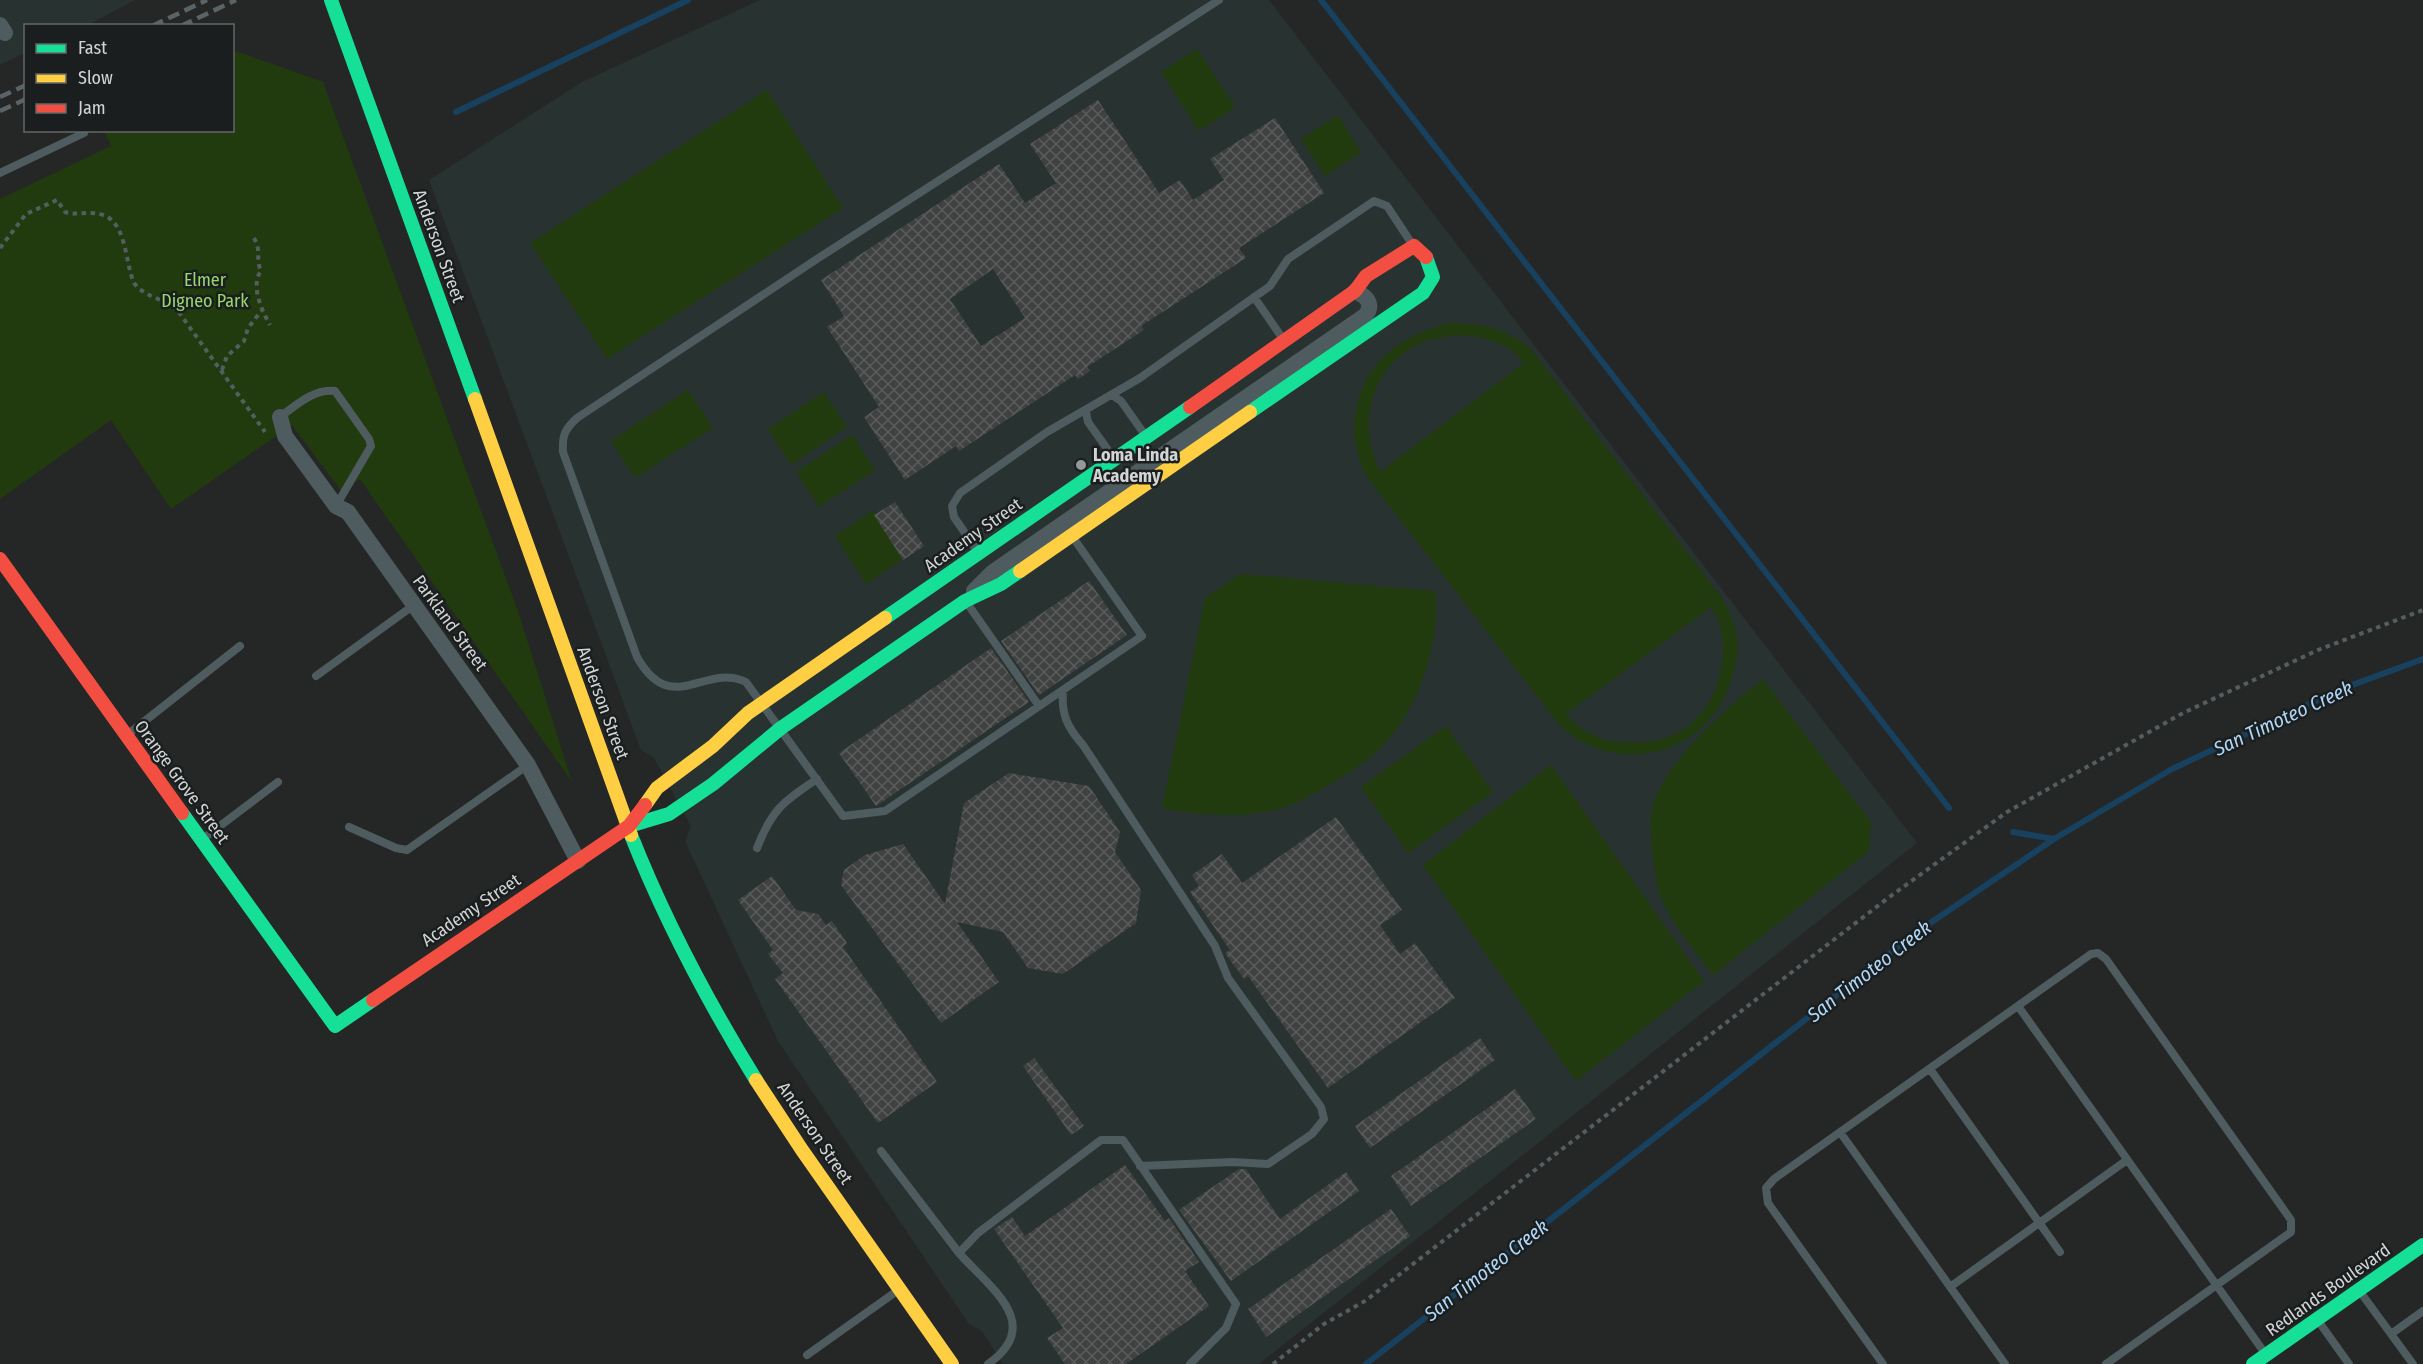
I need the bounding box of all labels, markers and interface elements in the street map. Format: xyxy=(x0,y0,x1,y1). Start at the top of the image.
legend xyxy=(24,24,234,132)
text: Fast xyxy=(78,37,107,59)
text: Slow xyxy=(78,67,113,89)
text: Jam xyxy=(78,97,106,119)
street label: Anderson Street xyxy=(408,186,470,306)
park label: Elmer Digneo Park xyxy=(161,269,249,312)
place label: Loma Linda Academy xyxy=(1092,444,1178,487)
marker: Loma Linda Academy xyxy=(1074,458,1088,472)
street label: Academy Street xyxy=(920,493,1026,577)
street label: Parkland Street xyxy=(408,571,492,675)
street label: Anderson Street xyxy=(572,643,634,763)
water label: San Timoteo Creek xyxy=(2209,675,2356,761)
street label: Orange Grove Street xyxy=(130,716,234,848)
street label: Academy Street xyxy=(417,869,525,951)
water label: San Timoteo Creek xyxy=(1801,915,1936,1027)
street label: Anderson Street xyxy=(773,1078,857,1188)
water label: San Timoteo Creek xyxy=(1418,1214,1553,1326)
street label: Redlands Boulevard xyxy=(2262,1239,2394,1341)

